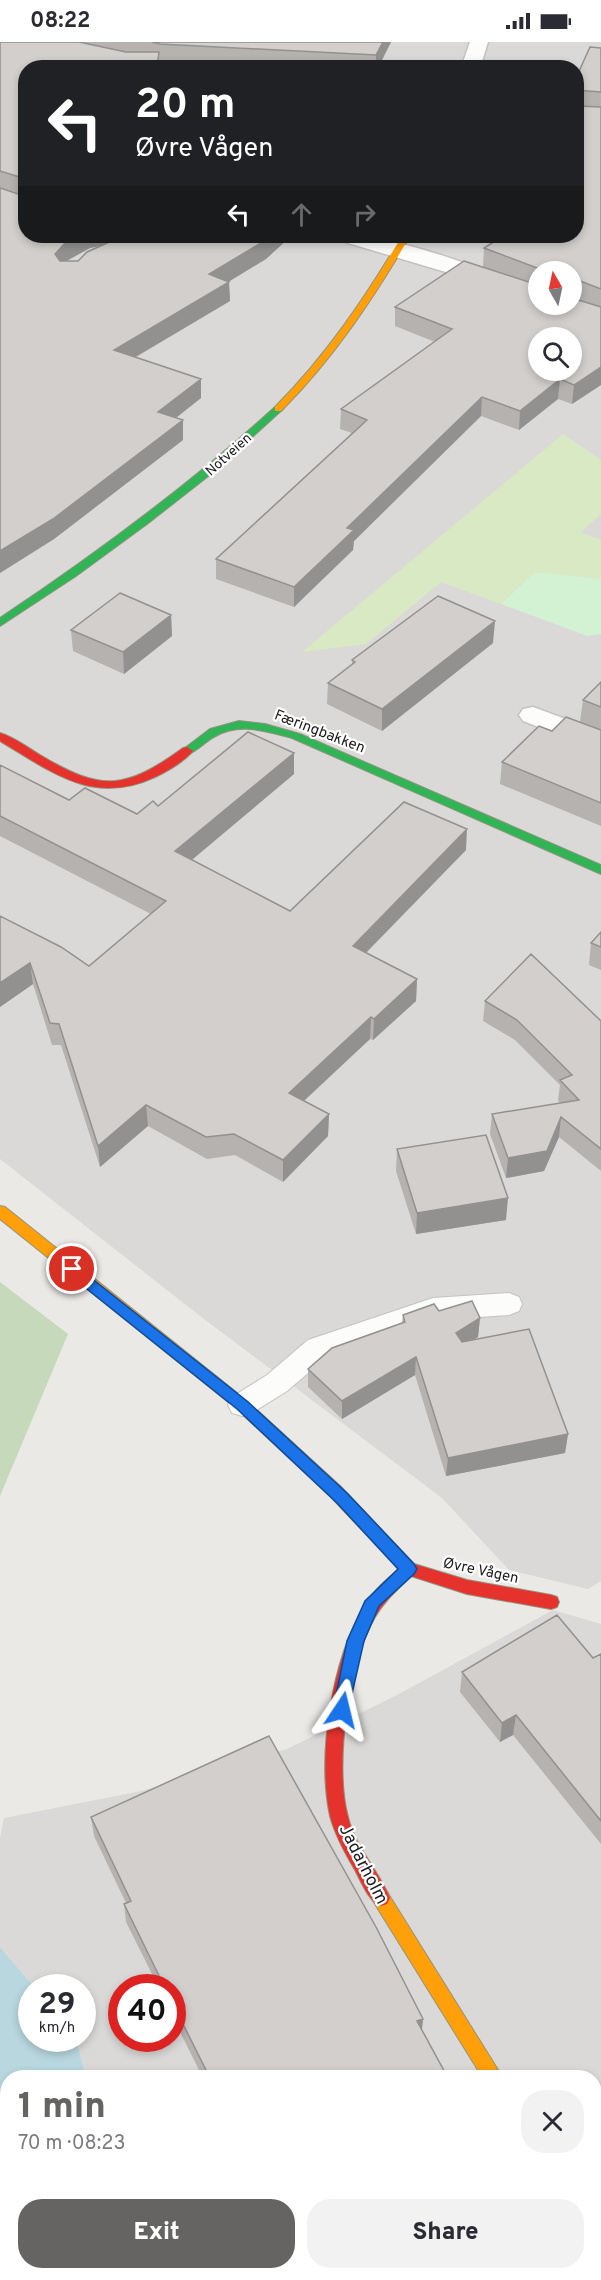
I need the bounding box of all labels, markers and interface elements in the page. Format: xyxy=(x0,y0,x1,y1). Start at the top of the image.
text: 08:22 xyxy=(30,8,91,35)
text: 20 m xyxy=(135,80,236,133)
icon: left xyxy=(36,84,114,162)
text: Øvre Vågen xyxy=(135,132,273,166)
icon: left xyxy=(222,198,255,231)
icon: ahead xyxy=(285,198,318,231)
icon: right xyxy=(348,198,381,231)
north arrow xyxy=(528,261,582,315)
map controls xyxy=(528,261,582,381)
button: search xyxy=(528,327,582,381)
street label: Notveien xyxy=(202,430,256,480)
street label: Færingbakken xyxy=(271,706,367,758)
pin xyxy=(46,1243,97,1294)
icon: arrive xyxy=(55,1252,88,1285)
street label: Øvre Vågen xyxy=(441,1554,520,1589)
position arrow xyxy=(310,1678,374,1742)
street label: Jadarholm xyxy=(333,1821,393,1909)
speed limit sign: 40 xyxy=(108,1974,186,2052)
text: 29 xyxy=(39,1987,75,2024)
text: km/h xyxy=(39,2019,75,2038)
text: 1 min xyxy=(18,2085,106,2131)
button: close xyxy=(521,2090,584,2153)
text: 70 m · 08:23 xyxy=(18,2131,126,2157)
button: Exit xyxy=(18,2199,295,2268)
button: Share xyxy=(307,2199,584,2268)

